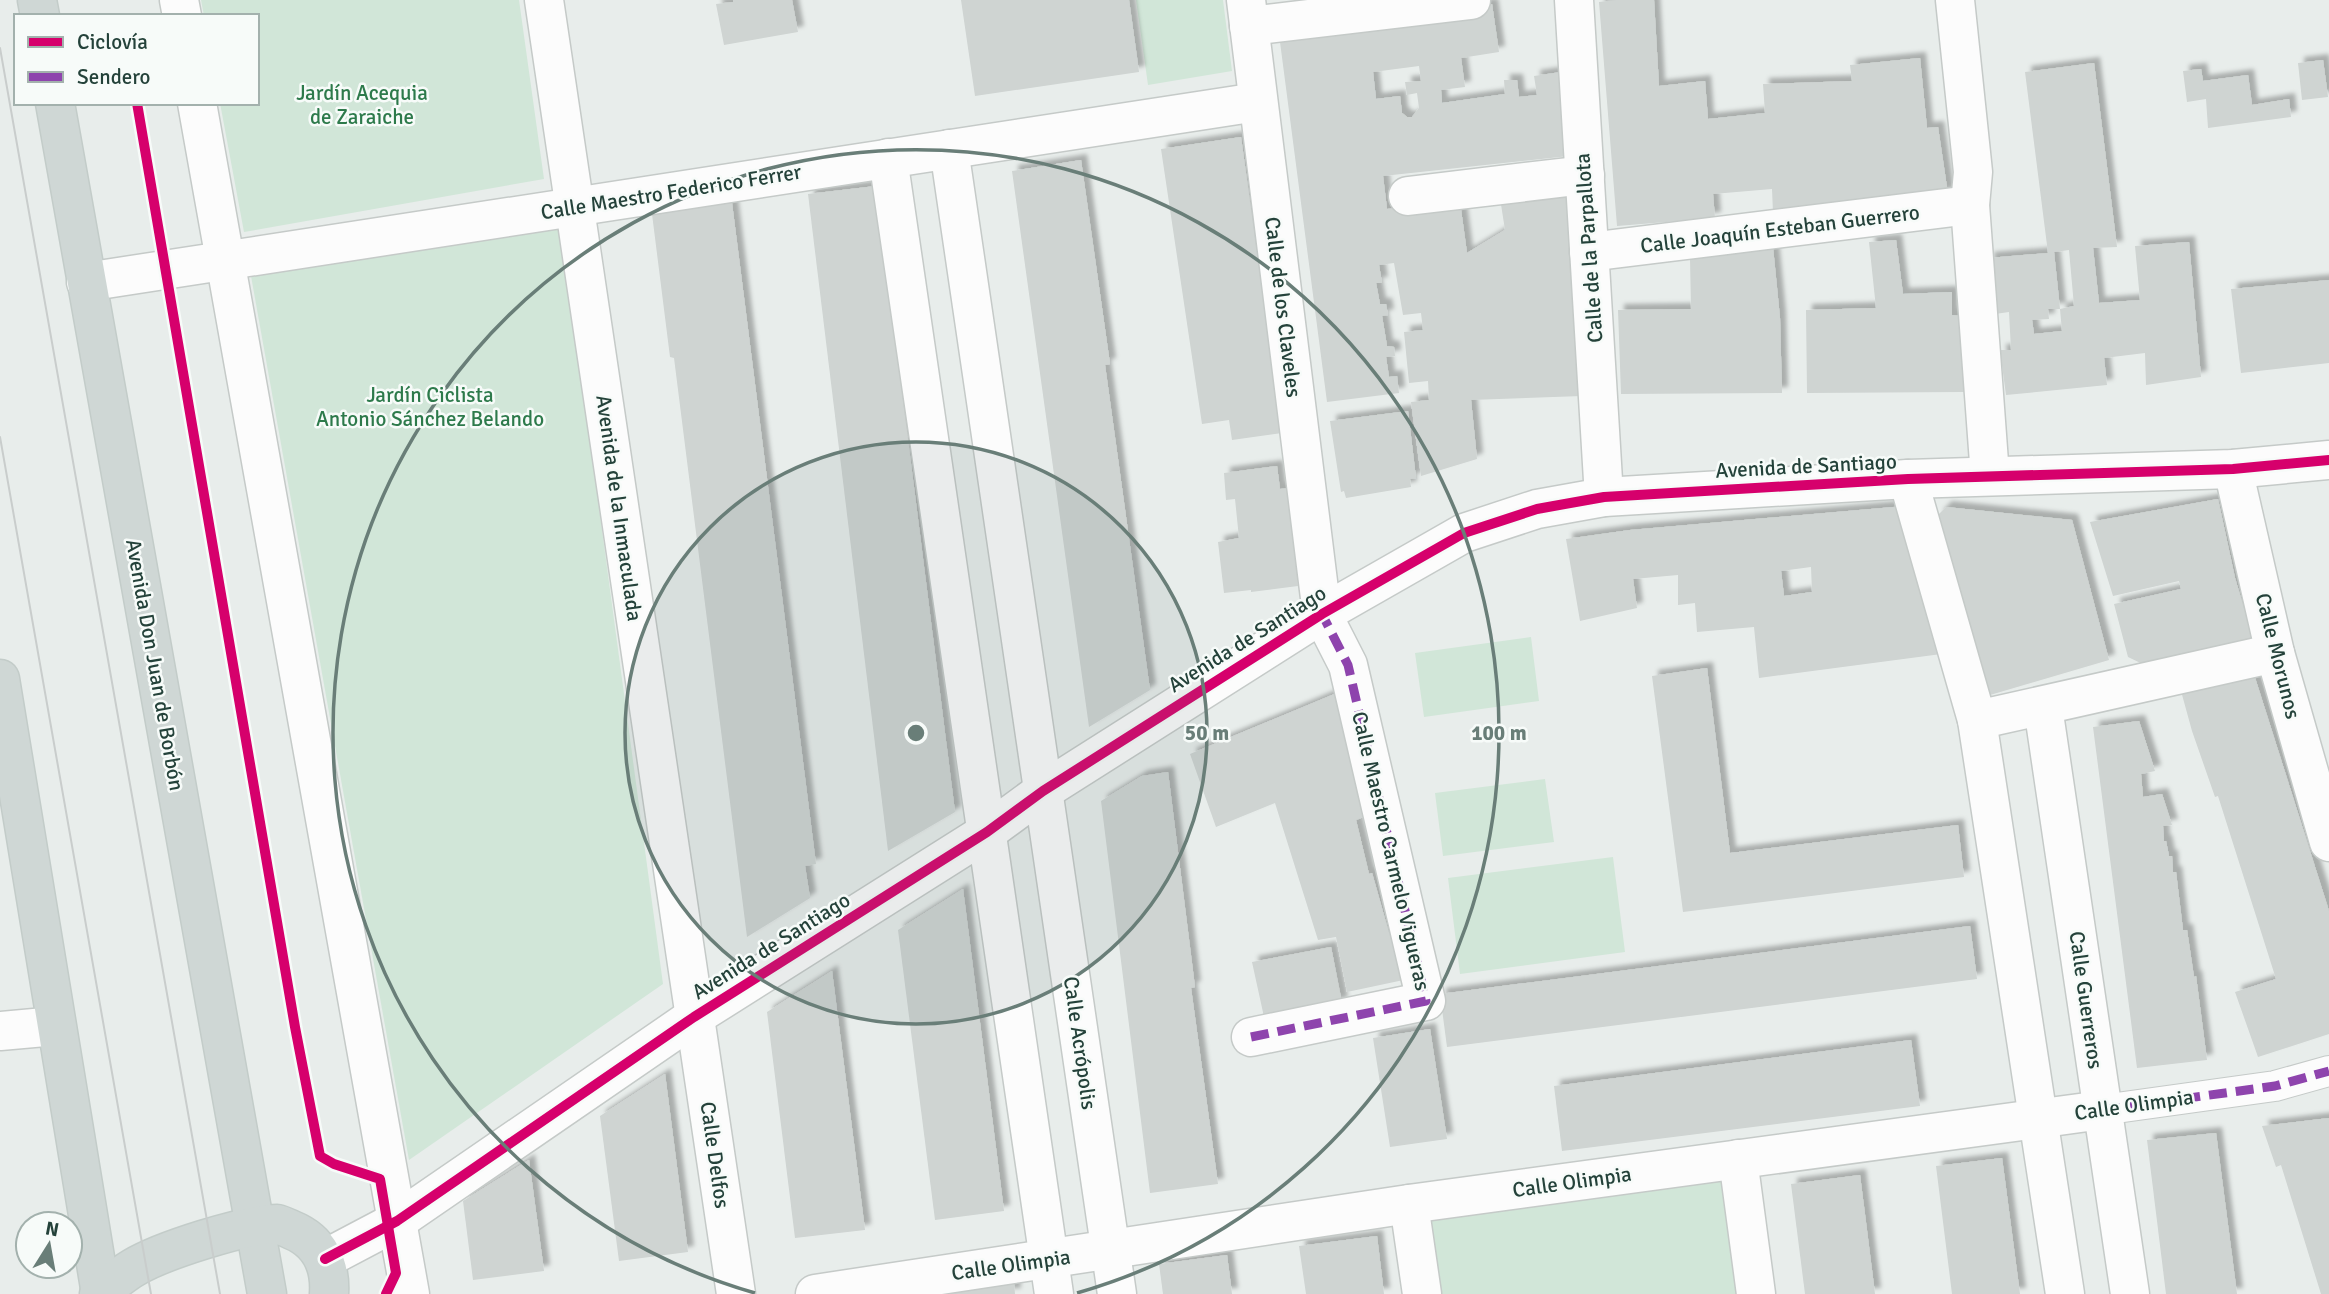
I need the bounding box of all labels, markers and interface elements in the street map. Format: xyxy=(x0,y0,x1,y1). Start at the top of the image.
legend xyxy=(14,14,259,105)
text: Ciclovía xyxy=(77,29,148,55)
text: Sendero xyxy=(77,64,151,90)
park label: Jardín Acequia de Zaraiche xyxy=(296,80,428,130)
street label: Calle de la Parpallota xyxy=(1569,152,1609,344)
street label: Calle Maestro Federico Ferrer xyxy=(539,159,803,225)
street label: Calle Joaquín Esteban Guerrero xyxy=(1639,199,1921,259)
street label: Calle de los Claveles xyxy=(1259,215,1307,399)
park label: Jardín Ciclista Antonio Sánchez Belando xyxy=(316,382,544,432)
street label: Avenida de la Inmaculada xyxy=(590,393,648,623)
street label: Avenida de Santiago xyxy=(1715,448,1897,484)
street label: Avenida Don Juan de Borbón xyxy=(120,537,190,793)
street label: Avenida de Santiago xyxy=(1163,580,1331,698)
street label: Calle Morunos xyxy=(2250,590,2306,722)
street label: Calle Maestro Carmelo Vigueras xyxy=(1346,709,1436,993)
text: 50 m xyxy=(1185,720,1229,746)
text: 100 m xyxy=(1471,720,1527,746)
centre of rings xyxy=(904,721,928,745)
street label: Avenida de Santiago xyxy=(687,887,855,1005)
street label: Calle Guerreros xyxy=(2063,930,2109,1070)
street label: Calle Acrópolis xyxy=(1058,975,1102,1111)
street label: Calle Olimpia xyxy=(2073,1084,2195,1126)
street label: Calle Delfos xyxy=(695,1100,735,1210)
street label: Calle Olimpia xyxy=(1511,1161,1633,1203)
north arrow xyxy=(14,1210,84,1280)
text: N xyxy=(43,1216,61,1242)
street label: Calle Olimpia xyxy=(950,1244,1072,1286)

